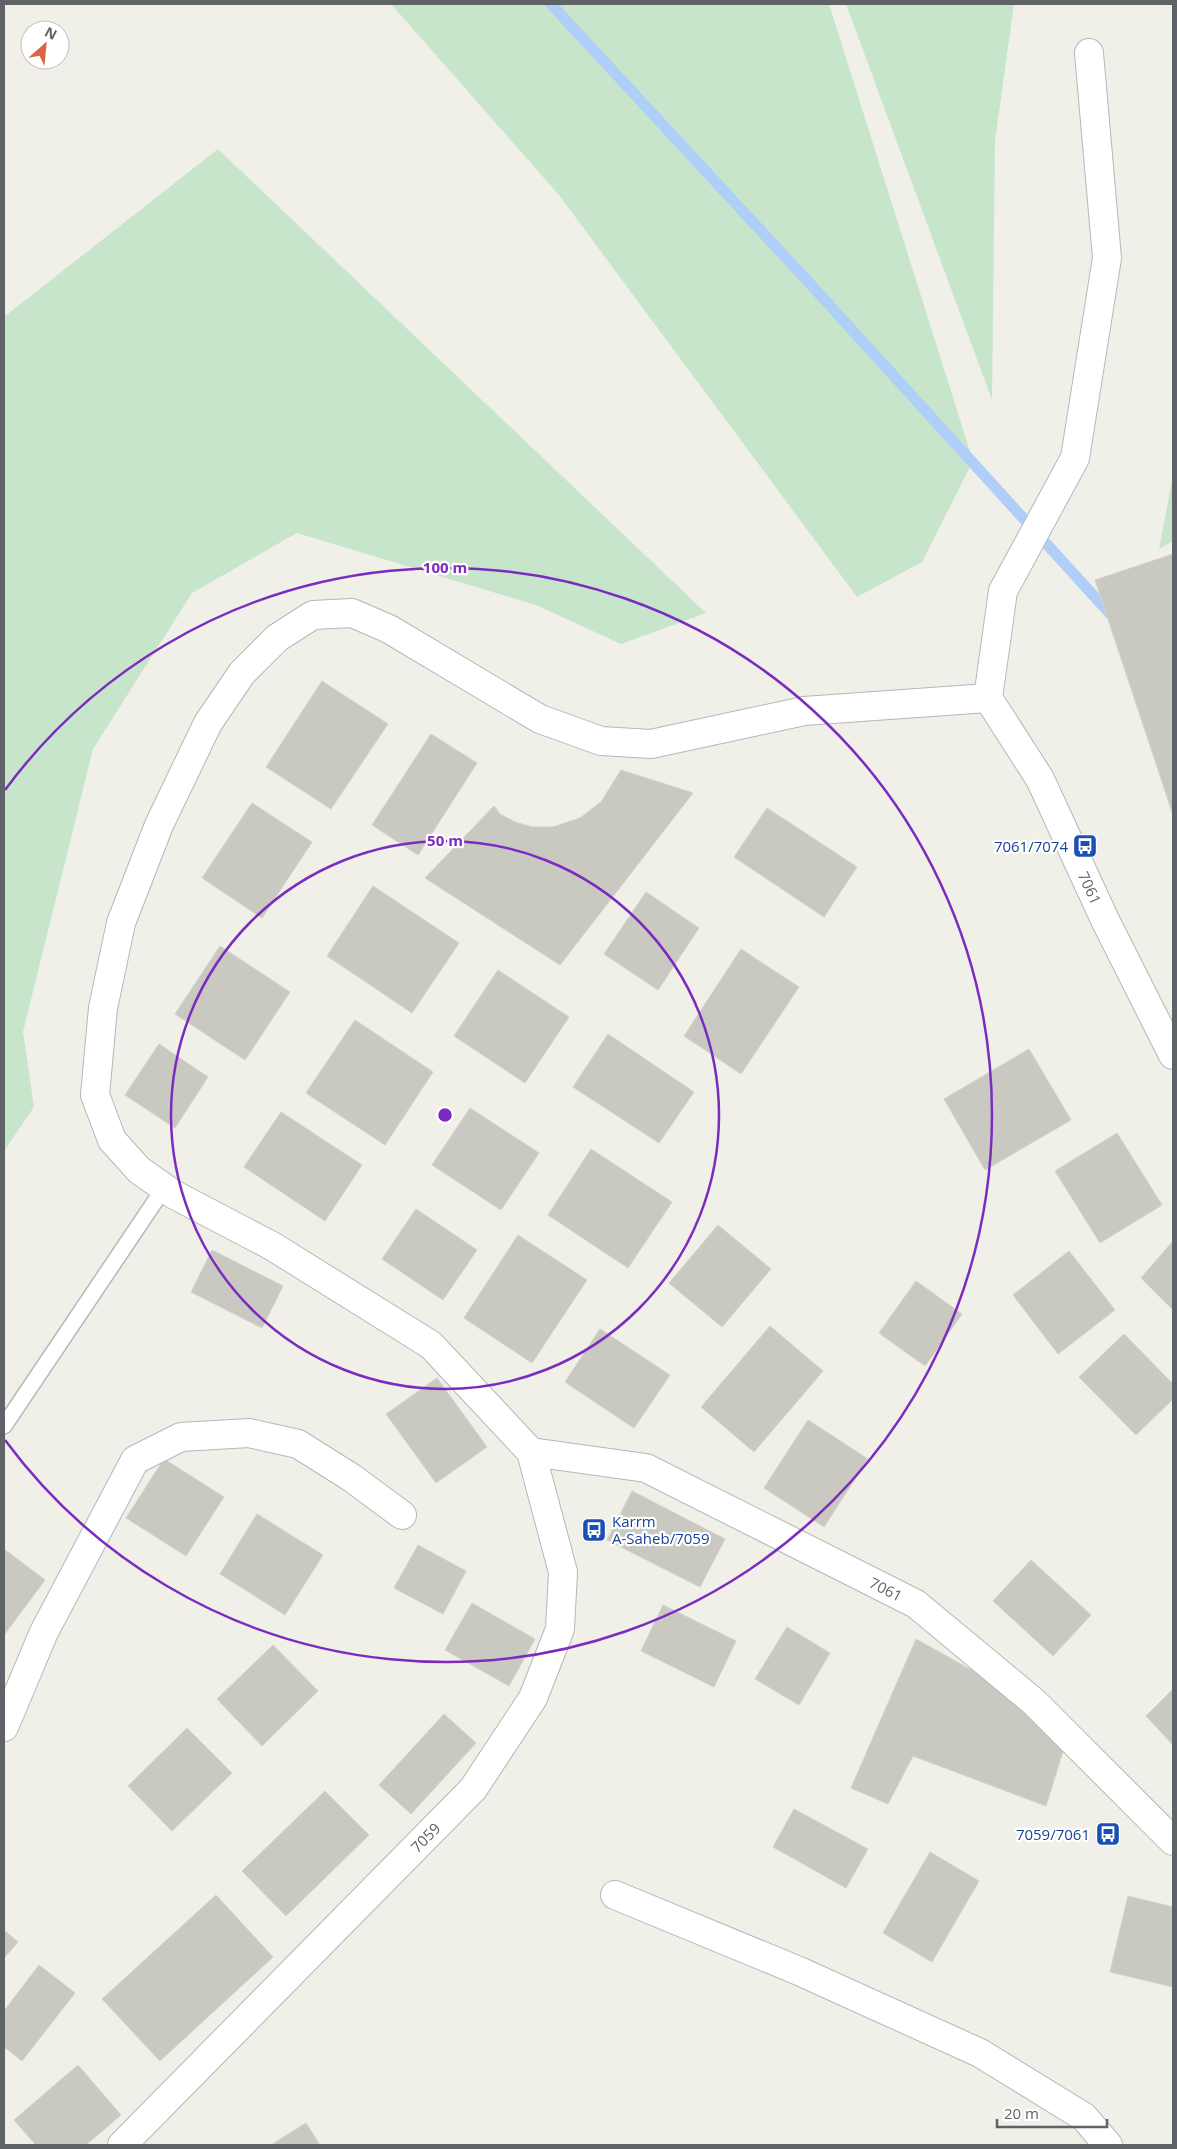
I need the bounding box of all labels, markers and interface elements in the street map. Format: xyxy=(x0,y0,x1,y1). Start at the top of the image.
north arrow xyxy=(20,20,70,70)
text: N xyxy=(42,22,61,44)
text: 100 m xyxy=(423,557,467,577)
text: 50 m xyxy=(427,830,463,850)
bus stop icon: 7061/7074 xyxy=(1072,833,1098,859)
place label: 7061/7074 xyxy=(994,836,1068,856)
street label: 7061 xyxy=(1074,868,1106,908)
centre of rings xyxy=(436,1106,454,1124)
place label: Karrm A-Saheb/7059 xyxy=(612,1511,709,1548)
bus stop icon: Karrm A-Saheb/7059 xyxy=(581,1517,607,1543)
street label: 7061 xyxy=(866,1572,906,1606)
street label: 7059 xyxy=(406,1818,444,1857)
bus stop icon: 7059/7061 xyxy=(1095,1821,1121,1847)
place label: 7059/7061 xyxy=(1016,1824,1090,1844)
scale bar xyxy=(997,2096,1107,2128)
text: 20 m xyxy=(1004,2103,1039,2123)

